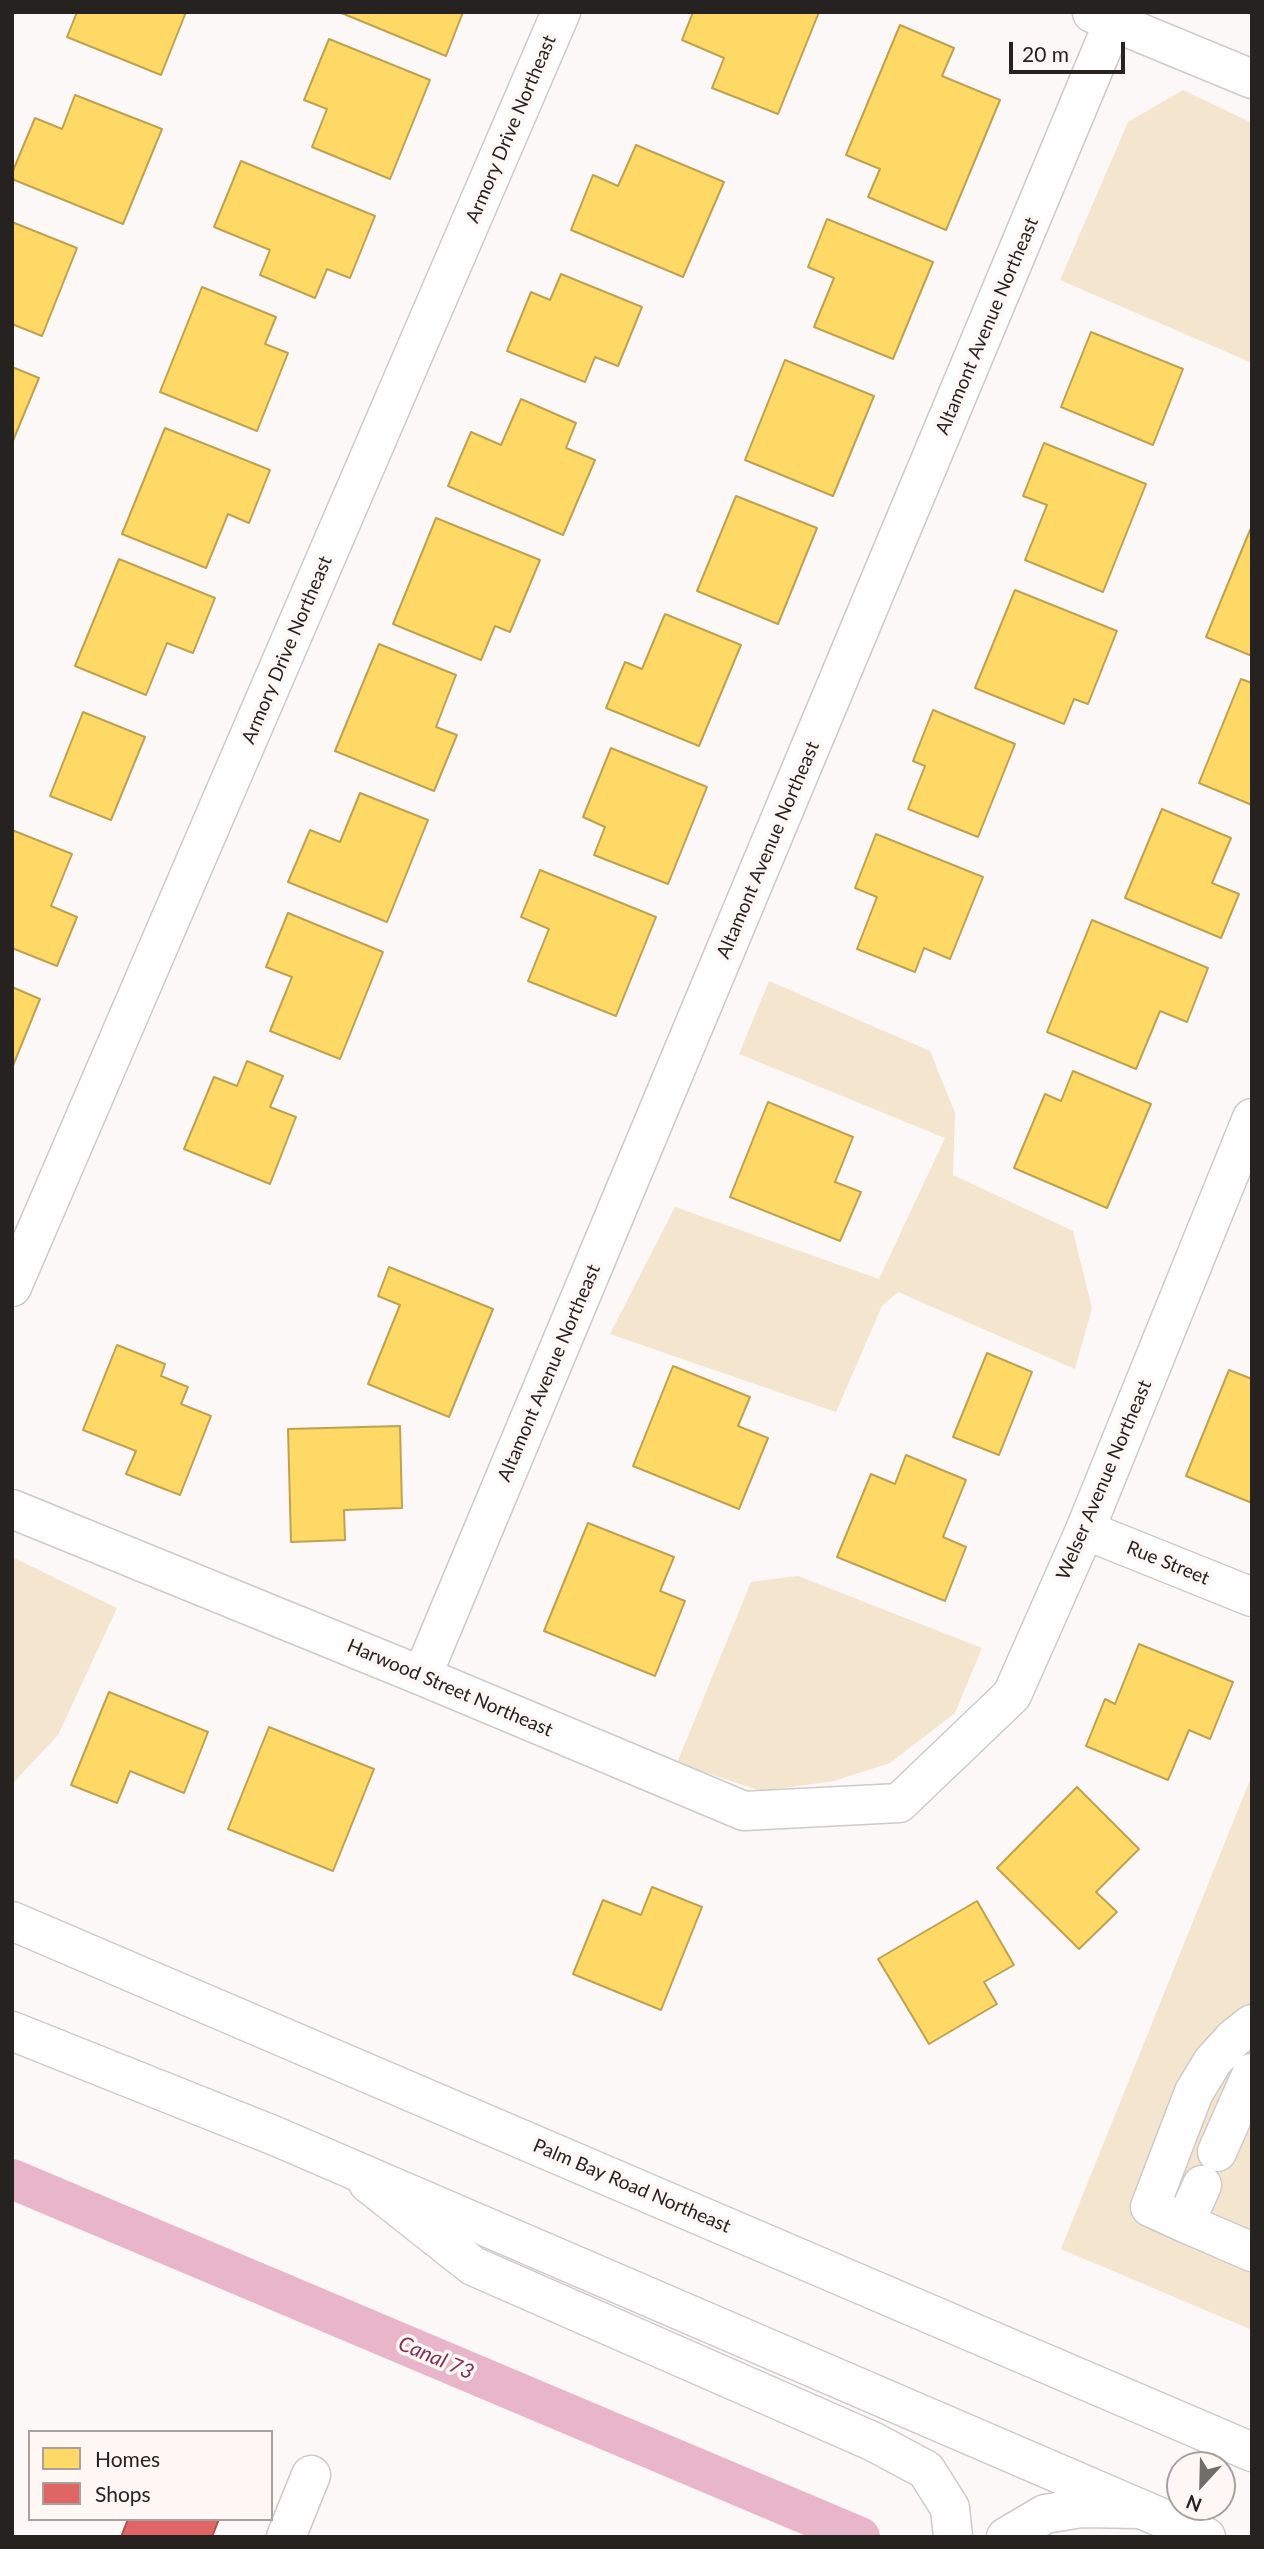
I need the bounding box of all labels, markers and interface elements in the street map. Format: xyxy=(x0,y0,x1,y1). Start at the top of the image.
scale bar xyxy=(1012,28,1128,72)
street label: Armory Drive Northeast xyxy=(461,32,561,226)
text: 20 m xyxy=(1022,41,1069,66)
street label: Altamont Avenue Northeast xyxy=(931,214,1043,438)
street label: Armory Drive Northeast xyxy=(237,553,337,747)
street label: Altamont Avenue Northeast xyxy=(712,738,824,962)
street label: Altamont Avenue Northeast xyxy=(493,1261,605,1485)
street label: Welser Avenue Northeast xyxy=(1052,1377,1156,1583)
street label: Rue Street xyxy=(1123,1536,1213,1590)
street label: Harwood Street Northeast xyxy=(344,1634,556,1742)
street label: Palm Bay Road Northeast xyxy=(530,2134,734,2238)
water label: Canal 73 xyxy=(394,2331,478,2385)
legend xyxy=(28,2430,273,2521)
text: Homes xyxy=(95,2446,160,2471)
north arrow xyxy=(1166,2451,1236,2521)
text: Shops xyxy=(95,2481,151,2506)
text: N xyxy=(1183,2491,1205,2517)

